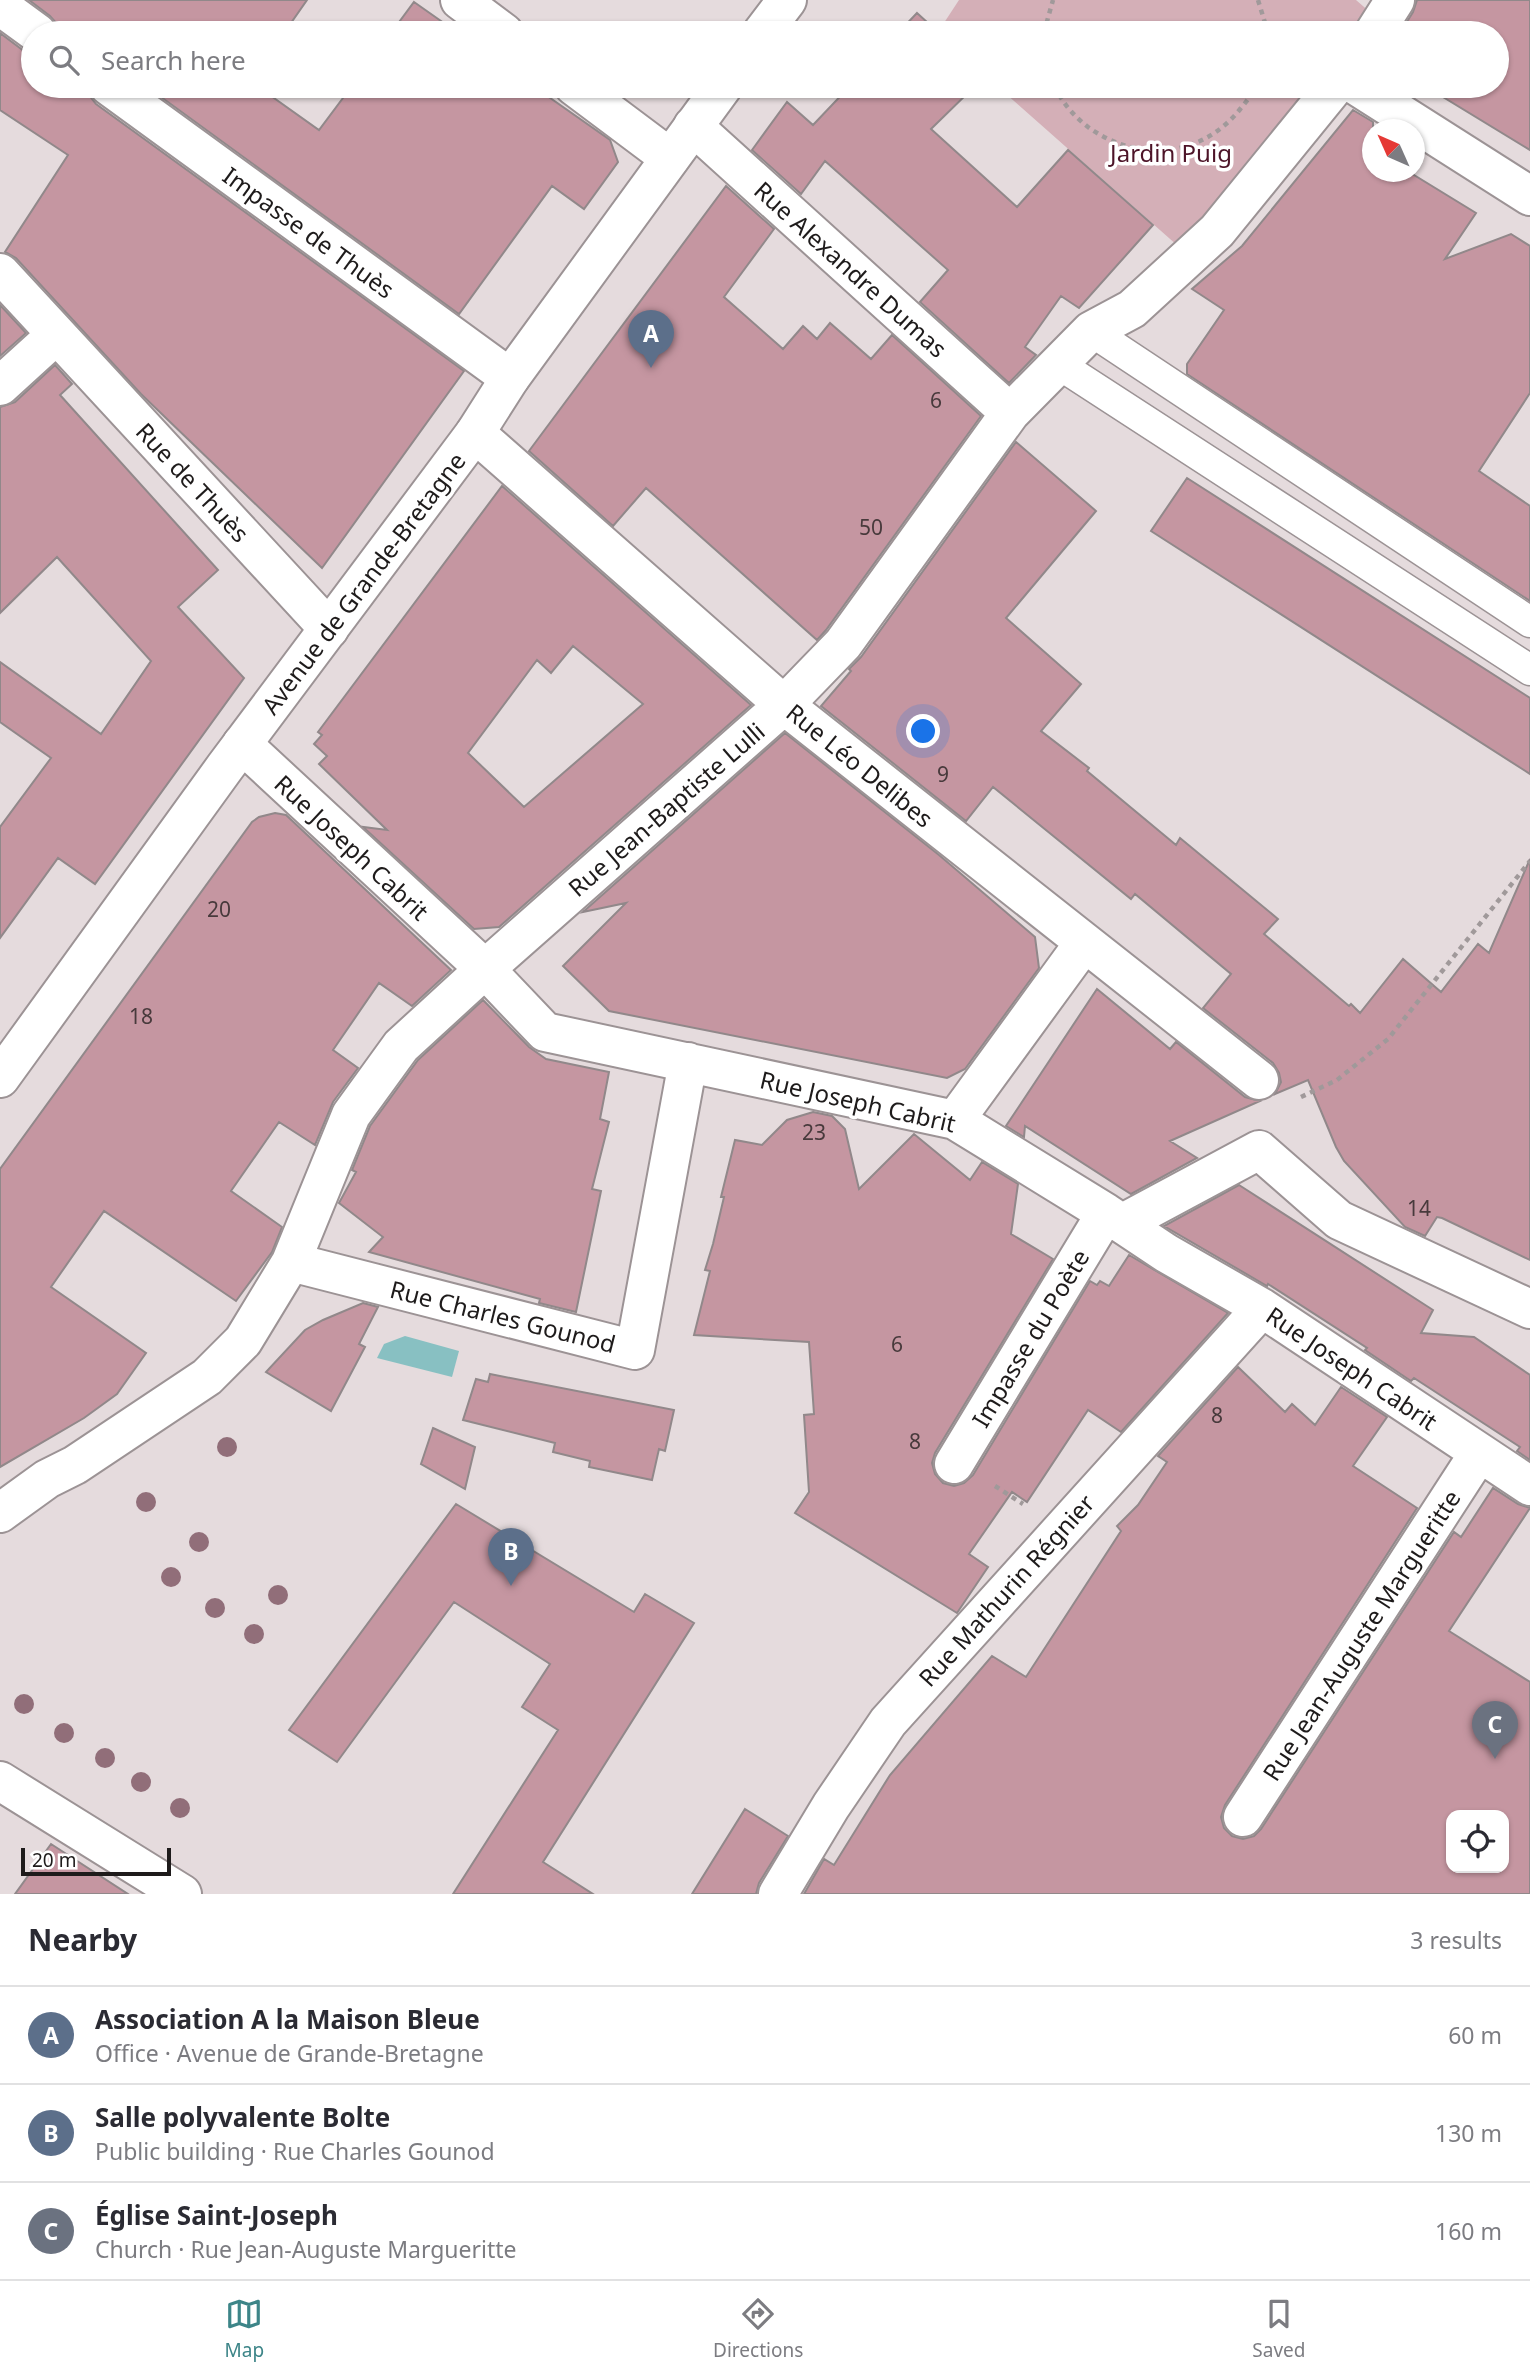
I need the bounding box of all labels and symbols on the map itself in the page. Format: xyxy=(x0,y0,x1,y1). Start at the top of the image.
north arrow xyxy=(1362,119,1425,182)
park label: Jardin Puig xyxy=(1108,136,1232,169)
street label: Impasse de Thuès xyxy=(217,159,401,305)
street label: Rue Alexandre Dumas xyxy=(747,173,955,365)
pin: A xyxy=(628,310,674,368)
house number: 6 xyxy=(930,386,942,414)
street label: Rue de Thuès xyxy=(129,415,257,549)
street label: Avenue de Grande-Bretagne xyxy=(254,445,472,721)
house number: 50 xyxy=(859,513,883,541)
street label: Rue Léo Delibes xyxy=(780,696,940,834)
street label: Rue Jean-Baptiste Lulli xyxy=(561,714,771,904)
your location xyxy=(906,714,940,748)
house number: 9 xyxy=(937,760,949,788)
street label: Rue Joseph Cabrit xyxy=(268,767,436,927)
house number: 20 xyxy=(207,895,231,923)
house number: 18 xyxy=(129,1002,153,1030)
street label: Rue Joseph Cabrit xyxy=(757,1062,959,1140)
house number: 23 xyxy=(802,1118,826,1146)
house number: 14 xyxy=(1407,1194,1431,1222)
street label: Impasse du Poète xyxy=(964,1243,1096,1433)
street label: Rue Charles Gounod xyxy=(387,1272,619,1360)
street label: Rue Joseph Cabrit xyxy=(1260,1299,1444,1438)
house number: 6 xyxy=(891,1330,903,1358)
house number: 8 xyxy=(1211,1401,1223,1429)
house number: 8 xyxy=(909,1427,921,1455)
street label: Rue Jean-Auguste Margueritte xyxy=(1254,1483,1468,1787)
street label: Rue Mathurin Régnier xyxy=(911,1487,1101,1693)
pin: B xyxy=(488,1528,534,1586)
pin: C xyxy=(1472,1701,1518,1759)
scale bar xyxy=(21,1845,172,1877)

